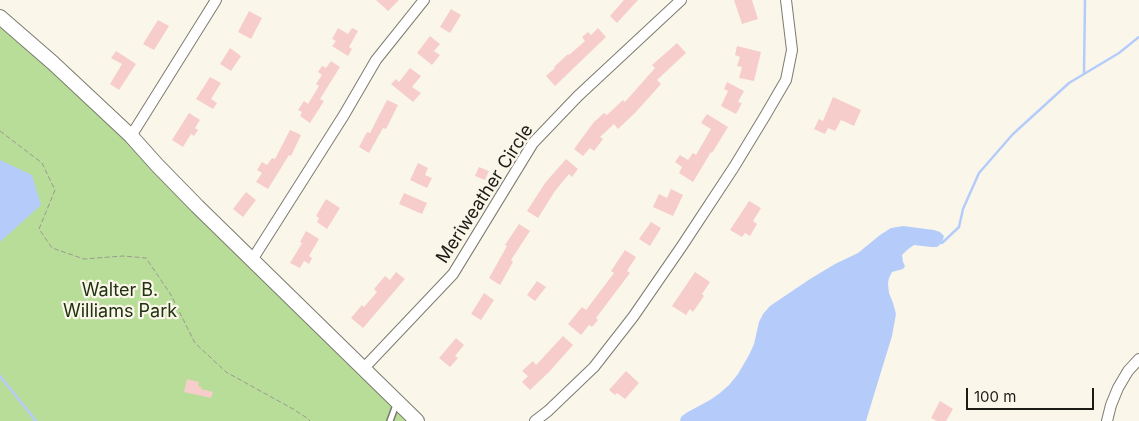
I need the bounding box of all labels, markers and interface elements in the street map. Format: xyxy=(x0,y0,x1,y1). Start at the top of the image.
street label: Meriweather Circle xyxy=(432,120,538,268)
park label: Walter B. Williams Park xyxy=(63,280,177,322)
scale bar xyxy=(969,378,1096,410)
text: 100 m xyxy=(974,387,1016,406)

